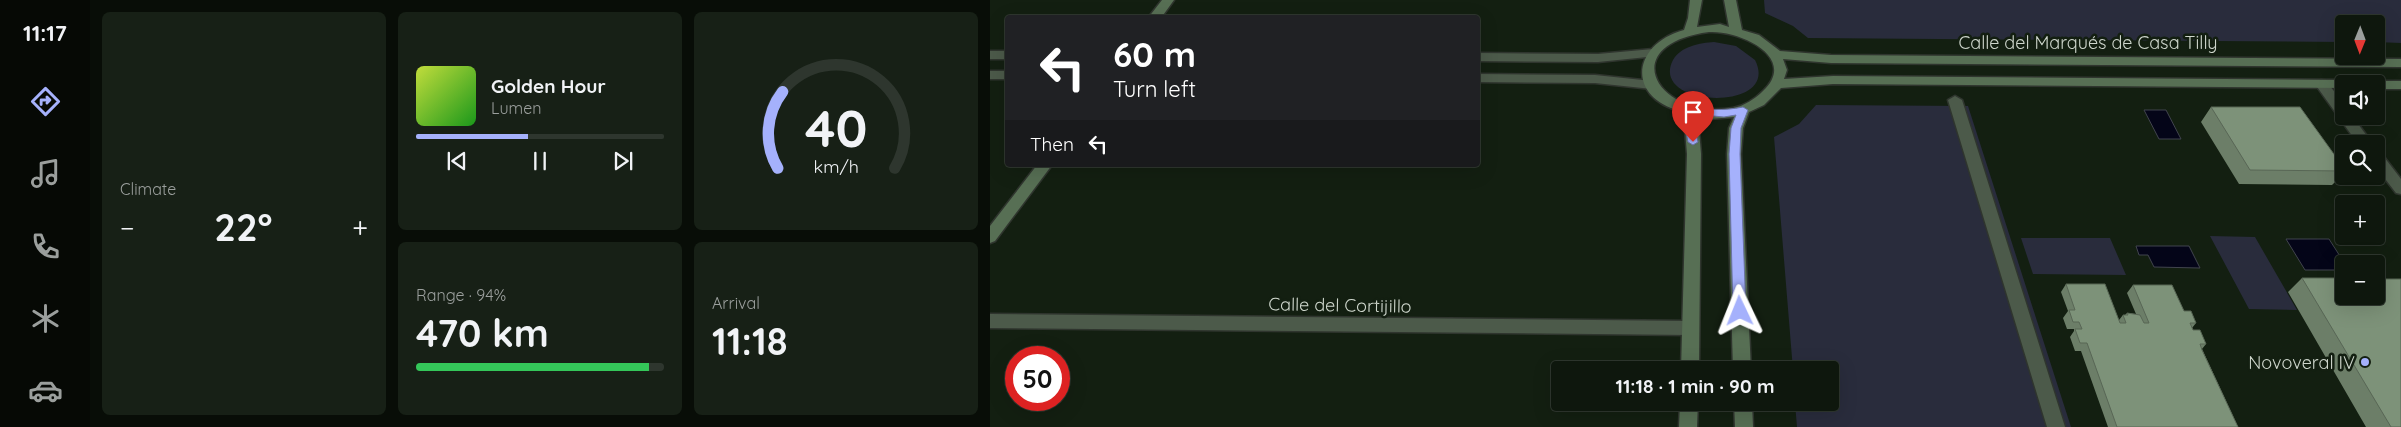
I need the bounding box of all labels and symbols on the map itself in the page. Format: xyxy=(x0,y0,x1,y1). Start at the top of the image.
north arrow xyxy=(2335,15,2385,65)
street label: Calle del Marqués de Casa Tilly xyxy=(1958,31,2218,54)
pin xyxy=(1672,91,1714,142)
position arrow xyxy=(1713,284,1765,336)
street label: Calle del Cortijillo xyxy=(1268,292,1412,318)
speed limit sign: 50 xyxy=(1005,346,1070,411)
place label: Novoveral IV xyxy=(2248,351,2355,374)
marker: Novoveral IV xyxy=(2359,356,2371,368)

